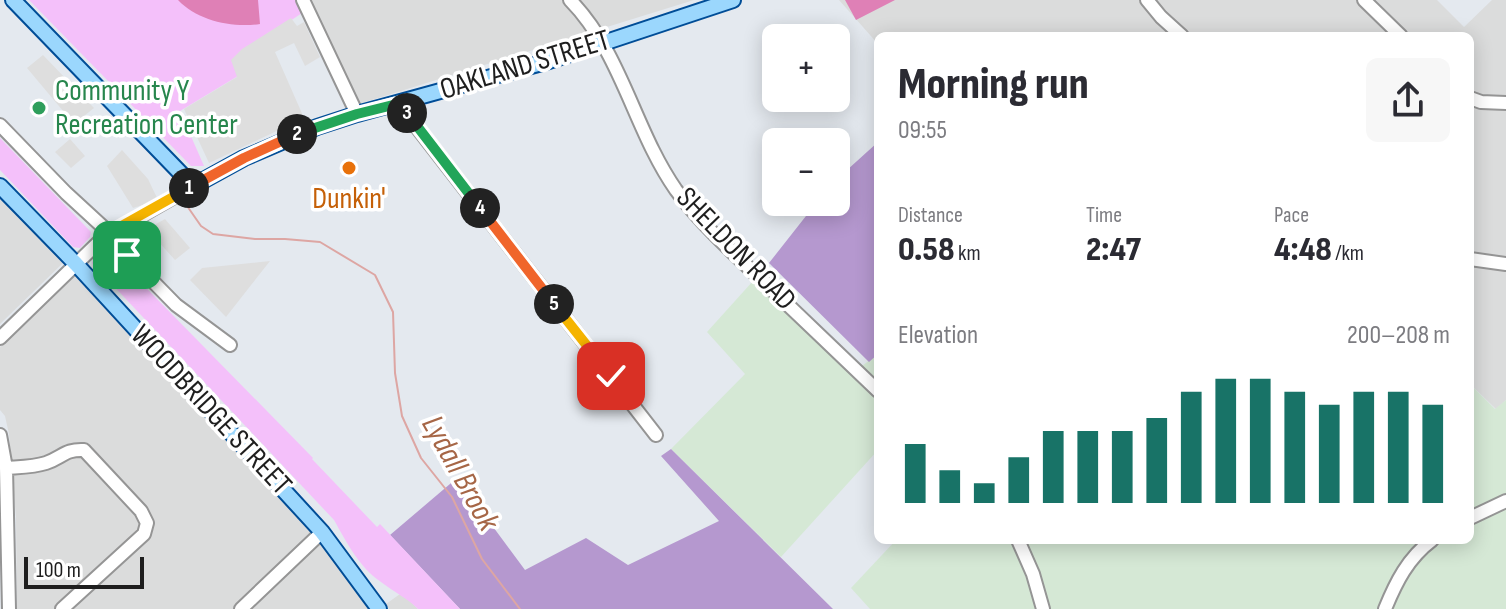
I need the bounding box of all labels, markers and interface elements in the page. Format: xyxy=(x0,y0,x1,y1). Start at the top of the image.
street label: OAKLAND STREET xyxy=(436,22,614,108)
map controls xyxy=(762,24,850,216)
button: + xyxy=(762,24,850,112)
text: Morning run xyxy=(898,58,1089,111)
button: share xyxy=(1366,58,1450,142)
place label: Community Y Recreation Center xyxy=(55,73,238,143)
pin: 3 xyxy=(387,93,427,133)
marker: Community Y Recreation Center xyxy=(30,99,48,117)
text: 3 xyxy=(402,99,412,126)
pin: 2 xyxy=(277,114,317,154)
text: 09:55 xyxy=(898,115,947,146)
text: 2 xyxy=(292,120,302,147)
button: − xyxy=(762,128,850,216)
marker: Dunkin' xyxy=(340,159,358,177)
pin: 1 xyxy=(169,168,209,208)
text: 1 xyxy=(185,174,193,201)
street label: SHELDON ROAD xyxy=(668,180,804,318)
place label: Dunkin' xyxy=(312,181,386,217)
pin: 4 xyxy=(460,188,500,228)
text: 4 xyxy=(475,194,485,221)
text: Distance xyxy=(898,202,963,229)
text: Time xyxy=(1086,202,1122,229)
text: Pace xyxy=(1274,202,1309,229)
pin xyxy=(93,221,161,289)
text: 0.58 xyxy=(898,229,955,270)
text: 2:47 xyxy=(1086,229,1141,270)
text: 4:48 xyxy=(1274,229,1332,270)
icon: arrive xyxy=(105,233,149,277)
text: km xyxy=(955,240,981,267)
text: /km xyxy=(1332,240,1364,267)
pin: 5 xyxy=(534,284,574,324)
text: 5 xyxy=(549,290,559,317)
street label: WOODBRIDGE STREET xyxy=(123,317,299,503)
text: Elevation xyxy=(898,320,978,351)
text: 200–208 m xyxy=(1347,320,1450,351)
pin xyxy=(577,342,645,410)
icon: check xyxy=(589,354,633,398)
water label: Lydall Brook xyxy=(412,409,508,538)
scale bar xyxy=(24,553,144,589)
text: 100 m xyxy=(36,557,81,584)

